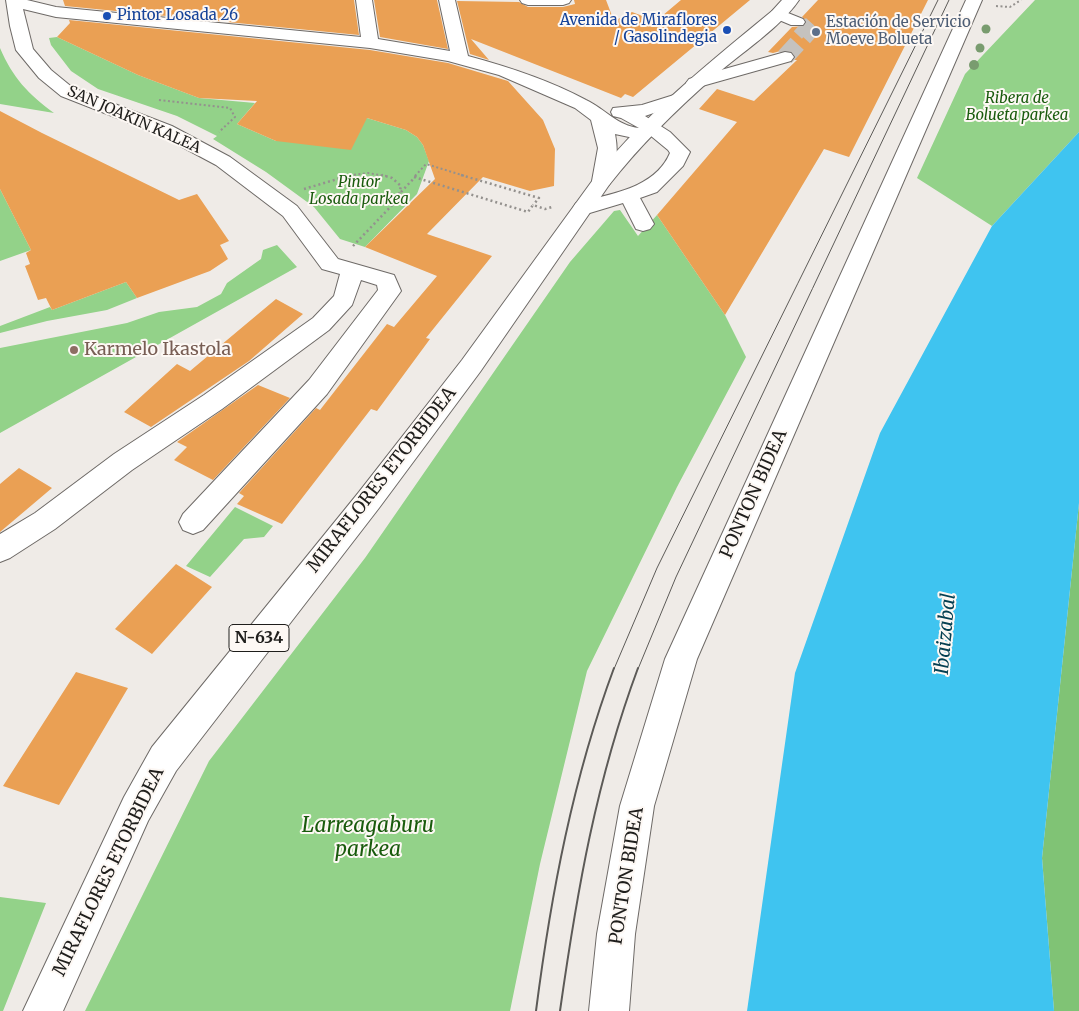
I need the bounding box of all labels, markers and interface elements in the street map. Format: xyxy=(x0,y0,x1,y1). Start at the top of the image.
place label: Pintor Losada 26 xyxy=(117,7,238,25)
marker: Pintor Losada 26 xyxy=(101,10,113,22)
place label: Avenida de Miraflores / Gasolindegia xyxy=(560,12,717,47)
place label: Estación de Servicio Moeve Bolueta xyxy=(826,14,971,49)
marker: Avenida de Miraflores / Gasolindegia xyxy=(721,24,733,36)
marker: Estación de Servicio Moeve Bolueta xyxy=(810,26,822,38)
street label: SAN JOAKIN KALEA xyxy=(64,82,204,158)
park label: Ribera de Bolueta parkea xyxy=(966,90,1068,125)
park label: Pintor Losada parkea xyxy=(309,174,409,209)
place label: Karmelo Ikastola xyxy=(84,339,231,361)
marker: Karmelo Ikastola xyxy=(68,344,80,356)
street label: MIRAFLORES ETORBIDEA xyxy=(303,383,461,577)
street label: PONTON BIDEA xyxy=(716,426,792,562)
water label: Ibaizabal xyxy=(931,592,961,676)
road number: N-634 xyxy=(229,624,289,651)
street label: MIRAFLORES ETORBIDEA xyxy=(49,764,169,980)
street label: PONTON BIDEA xyxy=(605,806,649,946)
park label: Larreagaburu parkea xyxy=(302,813,434,863)

